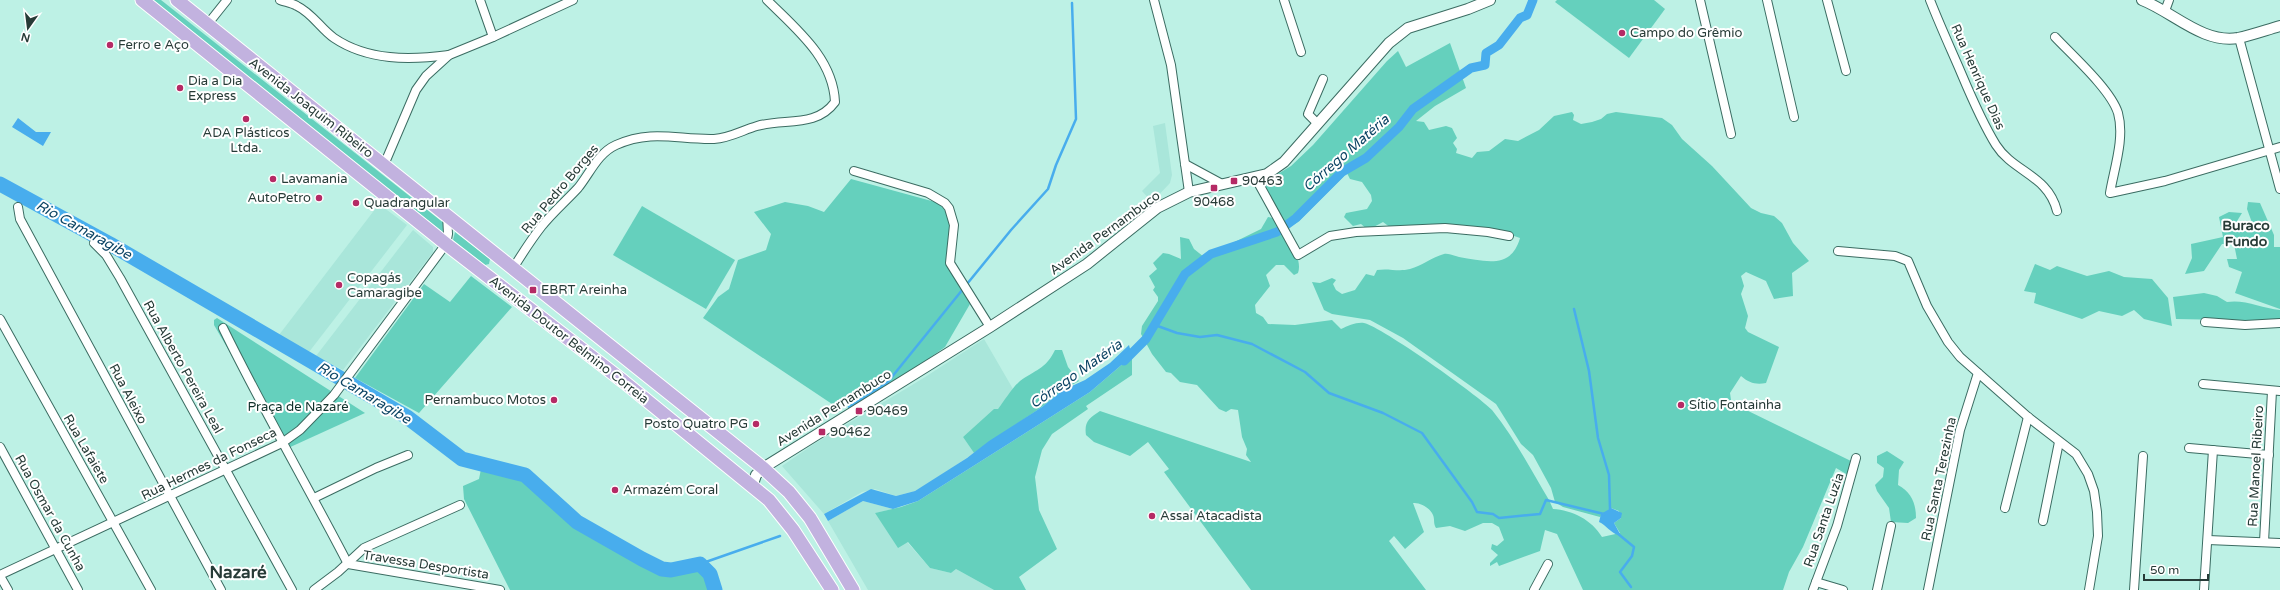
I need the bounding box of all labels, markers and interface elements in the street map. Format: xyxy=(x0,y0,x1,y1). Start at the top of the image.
north arrow xyxy=(8,8,48,48)
street label: Rua Henrique Dias xyxy=(1947,22,2009,132)
place label: Campo do Grêmio xyxy=(1630,25,1742,41)
marker: Campo do Grêmio xyxy=(1617,28,1627,38)
text: N xyxy=(20,30,32,45)
place label: Ferro e Aço xyxy=(118,37,189,53)
marker: Ferro e Aço xyxy=(105,40,115,50)
street label: Avenida Joaquim Ribeiro xyxy=(246,54,376,162)
place label: Dia a Dia Express xyxy=(188,73,242,104)
marker: Dia a Dia Express xyxy=(175,83,185,93)
water label: Córrego Matéria xyxy=(1299,110,1393,195)
marker: ADA Plásticos Ltda. xyxy=(241,114,251,124)
place label: ADA Plásticos Ltda. xyxy=(203,125,289,156)
street label: Rua Pedro Borges xyxy=(518,141,602,237)
place label: Lavamania xyxy=(281,171,348,187)
place label: 90463 xyxy=(1242,173,1283,189)
marker: Lavamania xyxy=(268,174,278,184)
marker: 90463 xyxy=(1229,176,1239,186)
marker: 90468 xyxy=(1209,183,1219,193)
street label: Avenida Pernambuco xyxy=(1047,188,1163,278)
place label: AutoPetro xyxy=(247,190,311,206)
marker: AutoPetro xyxy=(314,193,324,203)
place label: 90468 xyxy=(1194,194,1234,210)
place label: Quadrangular xyxy=(364,195,450,211)
water label: Rio Camaragibe xyxy=(33,197,136,264)
marker: Quadrangular xyxy=(351,198,361,208)
district label: Buraco Fundo xyxy=(2222,217,2270,250)
place label: Copagás Camaragibe xyxy=(347,270,422,301)
street label: Avenida Doutor Belmino Correia xyxy=(486,273,652,407)
marker: Copagás Camaragibe xyxy=(334,280,344,290)
place label: EBRT Areinha xyxy=(541,282,627,298)
marker: EBRT Areinha xyxy=(528,285,538,295)
street label: Rua Alberto Pereira Leal xyxy=(140,298,226,436)
water label: Córrego Matéria xyxy=(1027,335,1126,412)
water label: Rio Camaragibe xyxy=(314,358,415,428)
street label: Rua Aleixo xyxy=(105,361,151,427)
street label: Avenida Pernambuco xyxy=(774,366,894,450)
place label: Pernambuco Motos xyxy=(424,392,546,408)
marker: Pernambuco Motos xyxy=(549,395,559,405)
place label: Sítio Fontainha xyxy=(1689,397,1781,413)
park label: Praça de Nazaré xyxy=(247,399,349,415)
marker: Sítio Fontainha xyxy=(1676,400,1686,410)
place label: 90469 xyxy=(867,403,908,419)
street label: Rua Manoel Ribeiro xyxy=(2245,405,2267,527)
marker: 90469 xyxy=(854,406,864,416)
street label: Rua Lafaiete xyxy=(60,411,112,487)
place label: Posto Quatro PG xyxy=(644,416,748,432)
street label: Rua Santa Terezinha xyxy=(1918,416,1960,542)
marker: Posto Quatro PG xyxy=(751,419,761,429)
street label: Rua Hermes da Fonseca xyxy=(139,424,279,504)
place label: 90462 xyxy=(830,424,871,440)
marker: 90462 xyxy=(817,427,827,437)
street label: Rua Osmar da Cunha xyxy=(11,452,89,574)
street label: Rua Santa Luzia xyxy=(1800,471,1848,569)
place label: Armazém Coral xyxy=(623,482,718,498)
marker: Armazém Coral xyxy=(610,485,620,495)
place label: Assaí Atacadista xyxy=(1160,508,1262,524)
marker: Assaí Atacadista xyxy=(1147,511,1157,521)
street label: Travessa Desportista xyxy=(362,547,490,583)
scale bar xyxy=(2144,556,2208,582)
district label: Nazaré xyxy=(209,562,267,583)
text: 50 m xyxy=(2150,563,2179,577)

